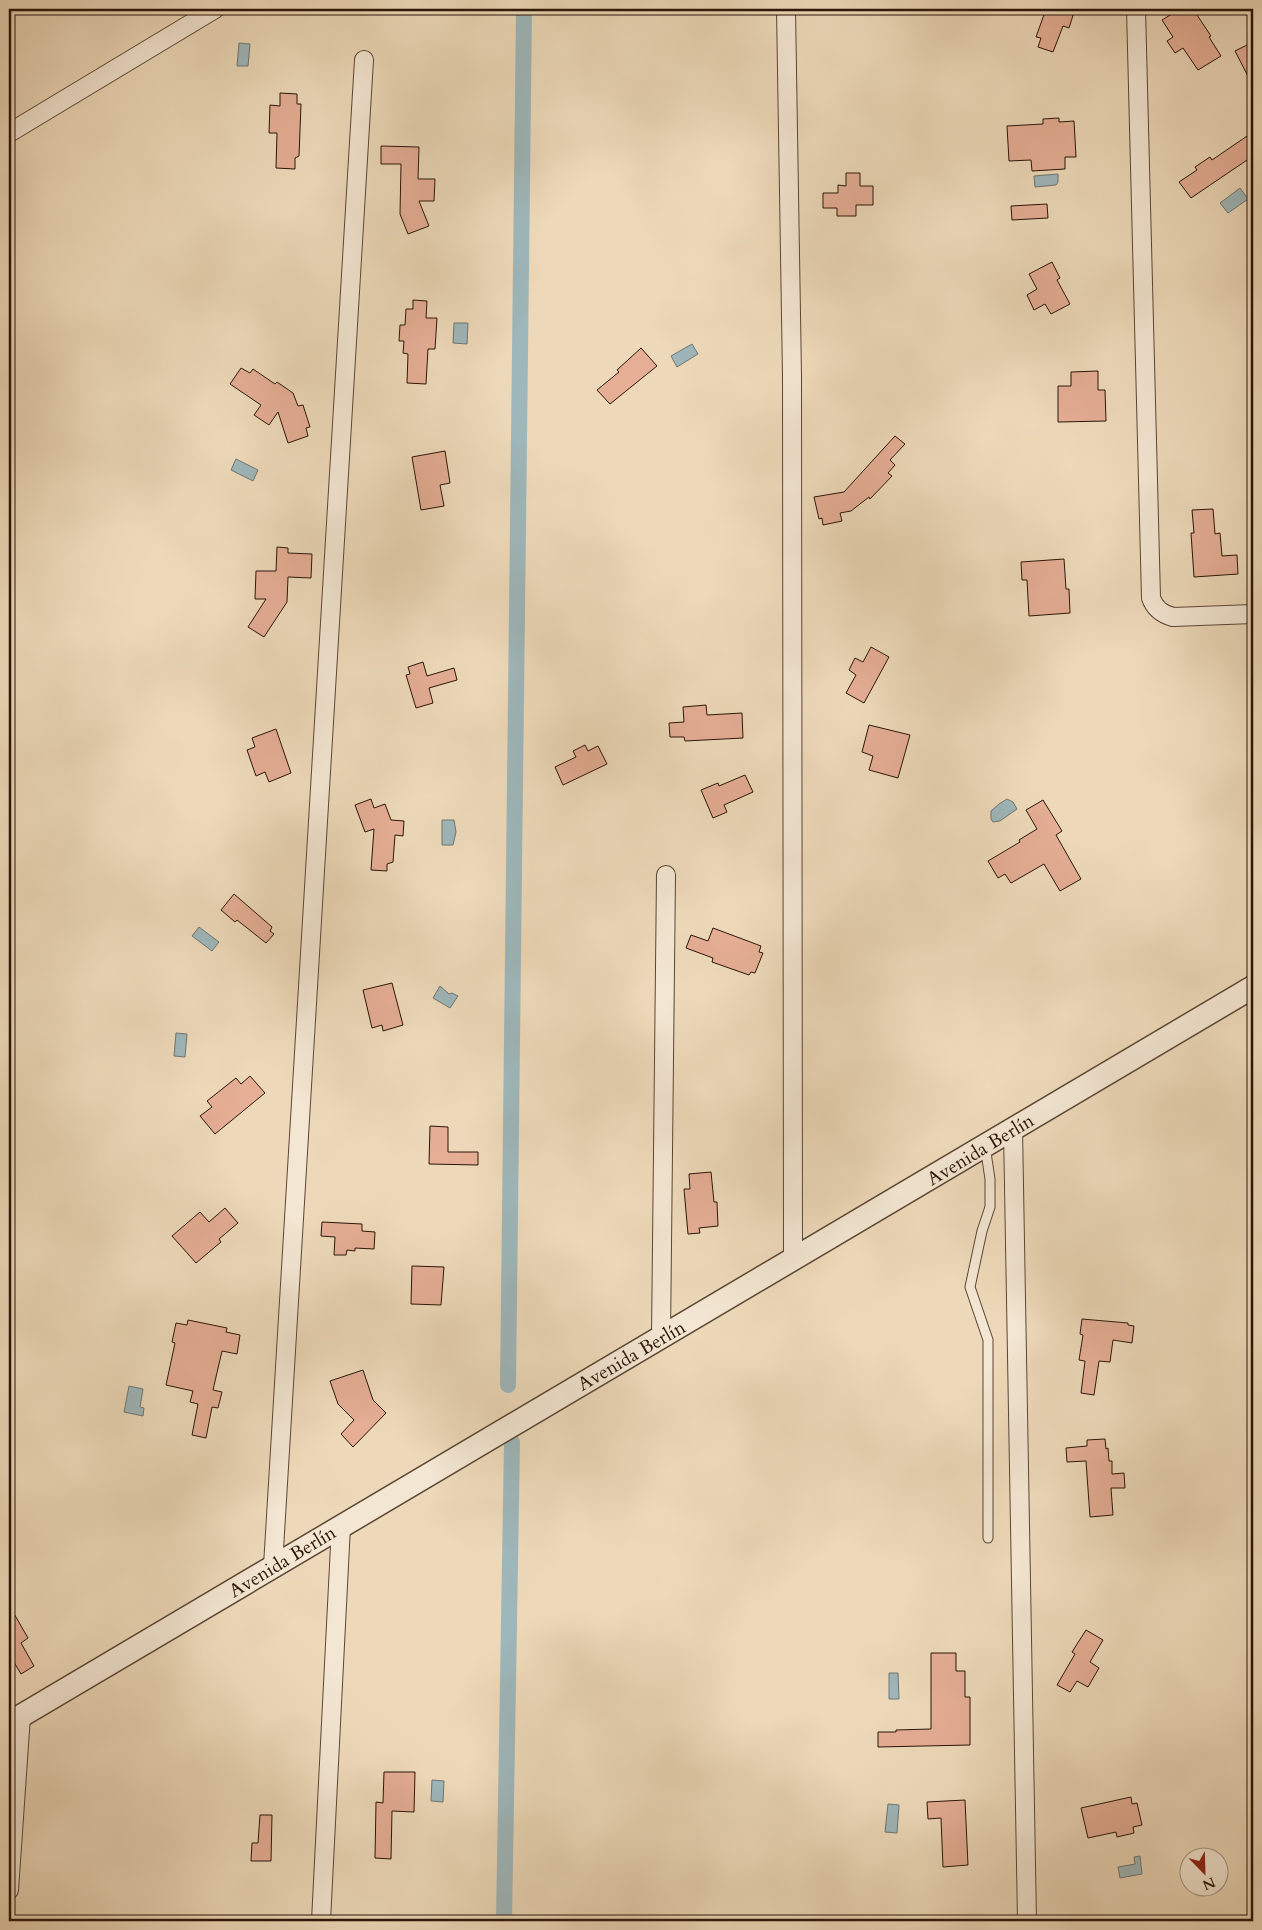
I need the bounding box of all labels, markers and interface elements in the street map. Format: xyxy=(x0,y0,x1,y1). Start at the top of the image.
street label: Avenida Berlín xyxy=(922,1108,1039,1192)
street label: Avenida Berlín xyxy=(573,1314,690,1397)
street label: Avenida Berlín xyxy=(224,1520,341,1604)
north arrow xyxy=(1180,1848,1230,1898)
text: N xyxy=(1200,1872,1218,1895)

